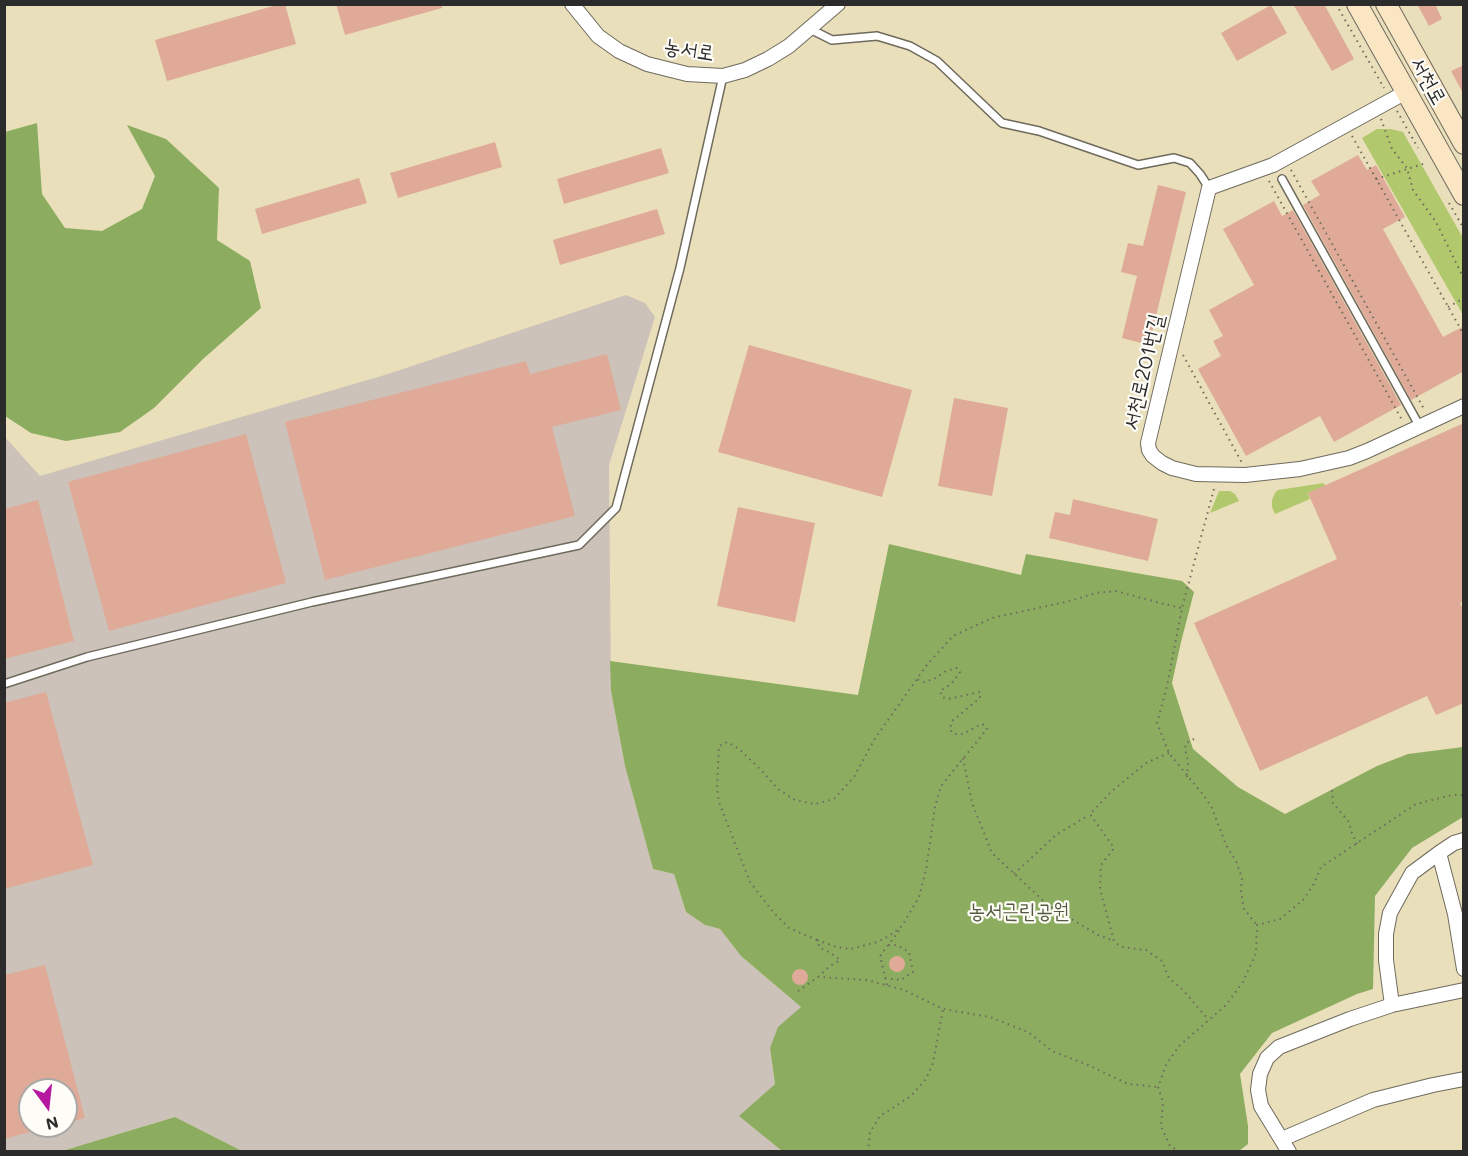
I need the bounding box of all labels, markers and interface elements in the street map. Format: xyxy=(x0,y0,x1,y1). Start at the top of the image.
street label: 농서로 xyxy=(662,34,716,66)
street label: 서천로 xyxy=(1405,53,1451,109)
street label: 서천로201번길 xyxy=(1118,311,1170,433)
park label: 농서근린공원 xyxy=(968,899,1070,925)
north arrow xyxy=(18,1078,78,1138)
text: N xyxy=(44,1112,61,1136)

